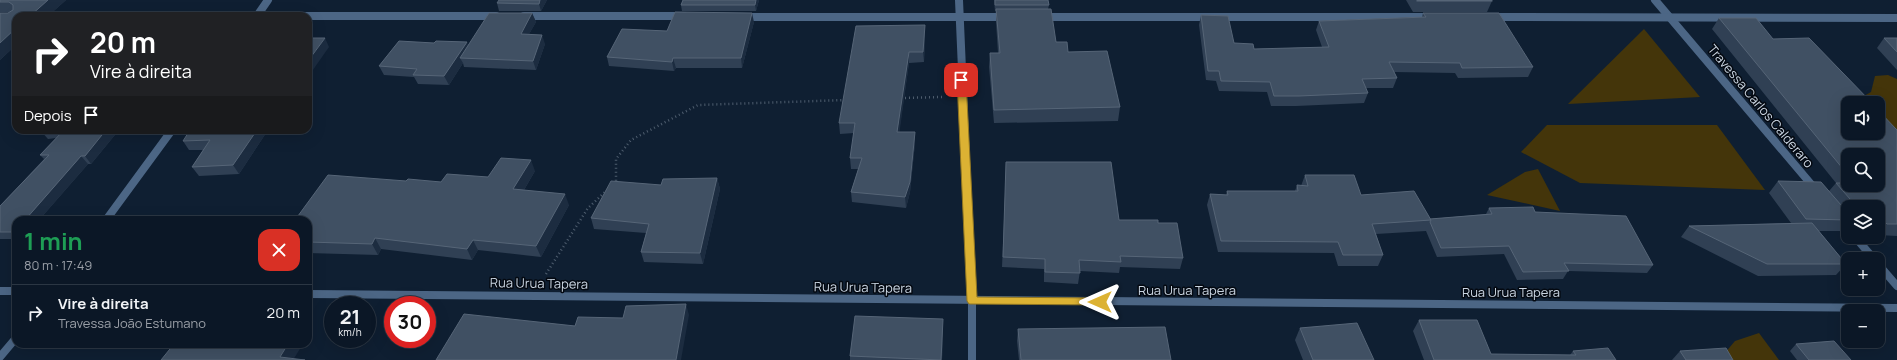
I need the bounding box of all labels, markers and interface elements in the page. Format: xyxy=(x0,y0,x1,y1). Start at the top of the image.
text: 20 m xyxy=(90,23,156,61)
icon: right xyxy=(24,28,76,80)
street label: Travessa Carlos Calderaro xyxy=(1704,40,1818,172)
text: Vire à direita xyxy=(90,59,192,83)
pin xyxy=(944,63,978,97)
icon: arrive xyxy=(950,69,972,91)
map controls xyxy=(1841,96,1885,348)
button: sound xyxy=(1841,96,1885,140)
icon: arrive xyxy=(80,104,102,126)
text: Depois xyxy=(24,105,72,126)
button: search xyxy=(1841,148,1885,192)
button: layers xyxy=(1841,200,1885,244)
text: 1 min xyxy=(24,224,83,257)
button: close xyxy=(258,229,300,271)
button: + xyxy=(1841,252,1885,296)
text: 80 m · 17:49 xyxy=(24,256,92,274)
street label: Rua Urua Tapera xyxy=(490,273,588,293)
street label: Rua Urua Tapera xyxy=(814,277,912,297)
position arrow xyxy=(1079,281,1121,323)
street label: Rua Urua Tapera xyxy=(1138,281,1236,299)
street label: Rua Urua Tapera xyxy=(1462,283,1560,301)
text: Vire à direita xyxy=(58,293,149,314)
speed limit sign: 30 xyxy=(384,296,436,348)
icon: right xyxy=(24,302,46,324)
text: 20 m xyxy=(267,302,300,323)
text: 21 xyxy=(340,303,360,330)
button: − xyxy=(1841,304,1885,348)
text: Travessa João Estumano xyxy=(58,314,206,332)
text: km/h xyxy=(338,325,362,339)

